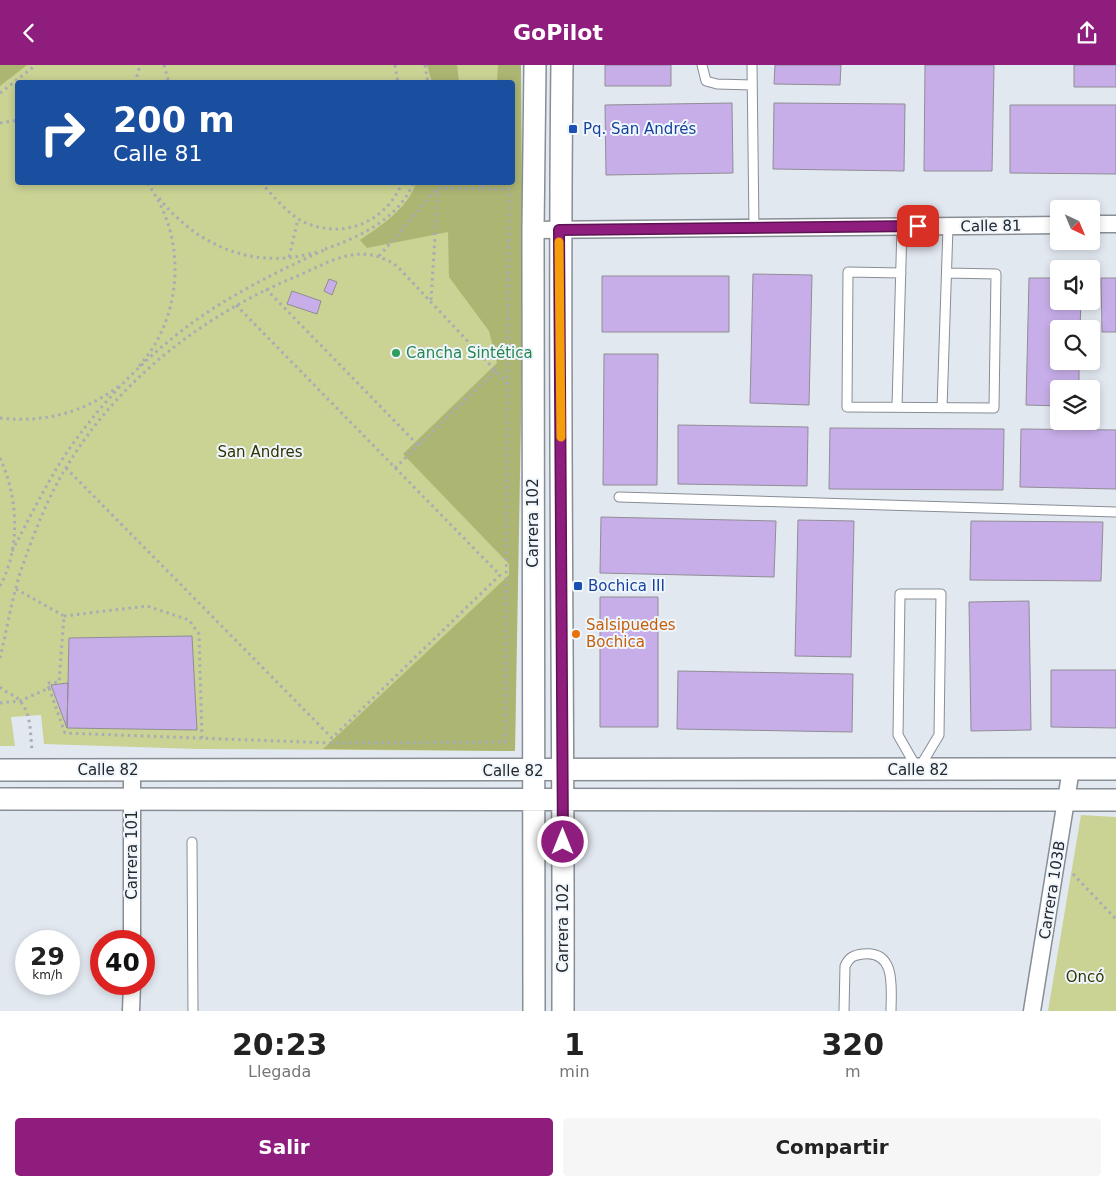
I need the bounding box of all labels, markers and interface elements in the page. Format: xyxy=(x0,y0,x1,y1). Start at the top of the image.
icon: back xyxy=(15,19,43,47)
icon: share xyxy=(1073,19,1101,47)
text: GoPilot xyxy=(513,20,603,45)
icon: right xyxy=(30,100,95,165)
text: 200 m xyxy=(113,100,235,140)
place label: Pq. San Andrés xyxy=(583,120,696,138)
marker: Pq. San Andrés xyxy=(567,123,579,135)
text: Calle 81 xyxy=(113,141,203,166)
north arrow xyxy=(1050,200,1100,250)
map controls xyxy=(1050,200,1100,430)
pin xyxy=(897,205,939,247)
icon: arrive xyxy=(904,212,932,240)
street label: Calle 81 xyxy=(960,216,1022,236)
button: sound xyxy=(1050,260,1100,310)
button: search xyxy=(1050,320,1100,370)
place label: Cancha Sintética xyxy=(406,344,533,362)
marker: Cancha Sintética xyxy=(390,347,402,359)
button: layers xyxy=(1050,380,1100,430)
park label: San Andres xyxy=(217,443,303,461)
street label: Carrera 102 xyxy=(524,478,542,568)
place label: Bochica III xyxy=(588,577,665,595)
marker: Bochica III xyxy=(572,580,584,592)
place label: Salsipuedes Bochica xyxy=(586,616,676,651)
marker: Salsipuedes Bochica xyxy=(570,628,582,640)
street label: Calle 82 xyxy=(77,761,139,779)
street label: Calle 82 xyxy=(887,761,949,779)
street label: Calle 82 xyxy=(482,762,544,780)
street label: Carrera 101 xyxy=(123,810,141,900)
position arrow xyxy=(536,815,588,867)
street label: Carrera 103B xyxy=(1035,839,1069,941)
street label: Carrera 102 xyxy=(554,883,572,973)
speed limit sign: 40 xyxy=(90,930,155,995)
text: 29 xyxy=(30,942,65,971)
text: km/h xyxy=(32,968,63,982)
park label: Oncó xyxy=(1066,968,1104,986)
text: 20:23 xyxy=(232,1027,327,1062)
text: 1 xyxy=(564,1027,585,1062)
text: 320 xyxy=(821,1027,884,1062)
text: Llegada xyxy=(248,1062,311,1081)
text: min xyxy=(559,1062,590,1081)
text: m xyxy=(845,1062,861,1081)
button: Salir xyxy=(15,1118,553,1176)
button: Compartir xyxy=(563,1118,1101,1176)

